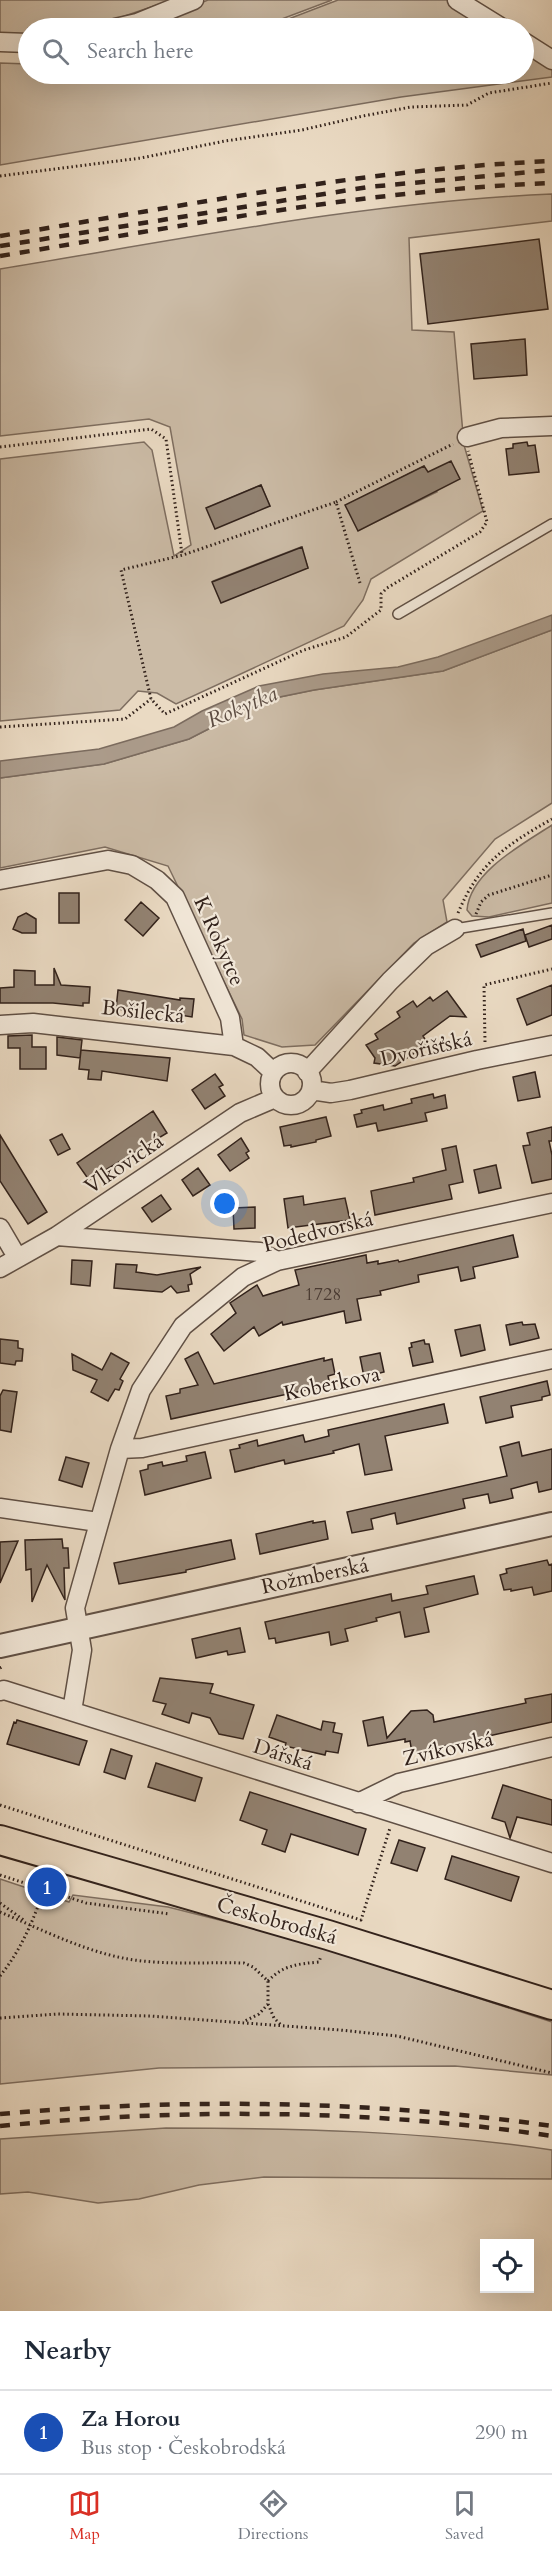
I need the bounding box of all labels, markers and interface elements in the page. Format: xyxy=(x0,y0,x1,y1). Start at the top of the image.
search box xyxy=(18,18,534,84)
icon: search xyxy=(39,35,72,68)
text: Search here xyxy=(87,36,194,66)
water label: Rokytka xyxy=(202,679,282,735)
street label: K Rokytce xyxy=(186,892,252,990)
street label: Bošilecká xyxy=(100,993,186,1031)
street label: Dvořišťská xyxy=(377,1024,475,1074)
street label: Vlkovická xyxy=(79,1127,169,1201)
your location xyxy=(210,1189,239,1218)
street label: Podedvorská xyxy=(260,1204,376,1260)
house number: 1728 xyxy=(305,1282,341,1307)
street label: Koberkova xyxy=(281,1360,383,1408)
street label: Rožmberská xyxy=(259,1551,371,1601)
street label: Zvíkovská xyxy=(400,1725,496,1773)
street label: Dářská xyxy=(249,1732,317,1778)
pin: 1 xyxy=(28,1864,66,1910)
street label: Českobrodská xyxy=(213,1889,341,1952)
map controls xyxy=(480,2239,534,2293)
button: locate xyxy=(480,2239,534,2293)
text: Nearby xyxy=(24,2333,112,2368)
text: Za Horou xyxy=(81,2404,181,2434)
text: 1 xyxy=(38,2419,49,2446)
text: 290 m xyxy=(475,2419,528,2446)
text: Bus stop · Českobrodská xyxy=(81,2434,286,2461)
tab: Map xyxy=(68,2487,101,2545)
tab: Directions xyxy=(238,2487,308,2545)
tab: Saved xyxy=(445,2487,484,2545)

